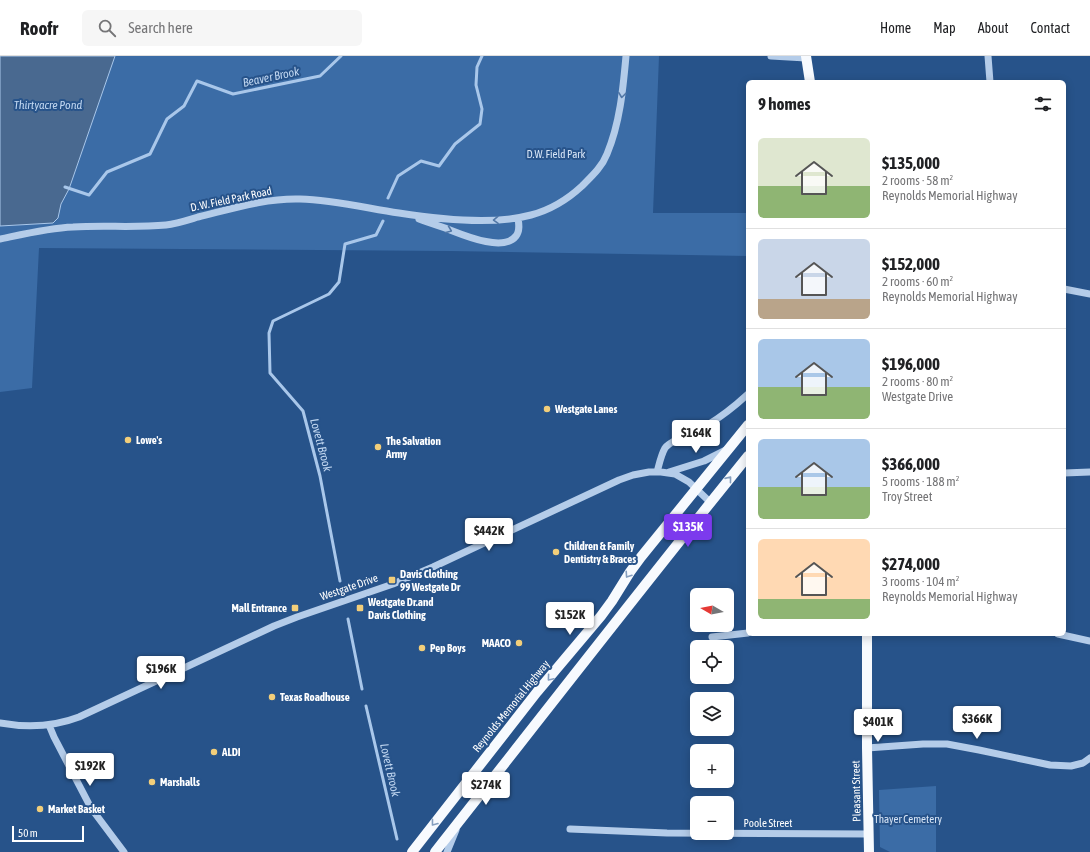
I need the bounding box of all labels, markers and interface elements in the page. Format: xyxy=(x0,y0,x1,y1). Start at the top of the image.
search box xyxy=(82,10,362,46)
text: Roofr xyxy=(20,17,58,39)
icon: search xyxy=(96,17,118,39)
text: Search here xyxy=(128,19,193,36)
text: Home xyxy=(880,20,911,36)
text: Map xyxy=(933,20,956,36)
text: About xyxy=(978,20,1009,36)
text: Contact xyxy=(1031,20,1070,36)
water label: Beaver Brook xyxy=(241,64,301,90)
one-way arrow xyxy=(618,92,627,98)
icon: filters xyxy=(1032,93,1054,115)
text: 9 homes xyxy=(758,94,811,114)
water label: Thirtyacre Pond xyxy=(14,98,83,112)
park label: D.W. Field Park xyxy=(527,148,586,160)
text: $135,000 xyxy=(882,153,940,173)
icon: home xyxy=(790,154,838,202)
text: 2 rooms · 58 m² xyxy=(882,173,953,188)
street label: D. W. Field Park Road xyxy=(189,185,273,213)
text: Reynolds Memorial Highway xyxy=(882,188,1018,203)
one-way arrow xyxy=(493,215,499,224)
one-way arrow xyxy=(446,225,453,233)
text: $152,000 xyxy=(882,254,940,274)
icon: home xyxy=(790,255,838,303)
text: 2 rooms · 60 m² xyxy=(882,274,953,289)
text: Reynolds Memorial Highway xyxy=(882,289,1018,304)
text: $196,000 xyxy=(882,354,940,374)
icon: home xyxy=(790,355,838,403)
text: 2 rooms · 80 m² xyxy=(882,374,953,389)
text: Westgate Drive xyxy=(882,389,953,404)
place label: Westgate Lanes xyxy=(554,403,618,415)
marker: Westgate Lanes xyxy=(542,404,552,414)
water label: Lovett Brook xyxy=(307,417,335,474)
pin: $164K xyxy=(668,420,724,454)
text: $164K xyxy=(681,425,711,440)
place label: Lowe's xyxy=(136,434,162,446)
marker: Lowe's xyxy=(123,435,133,445)
place label: The Salvation Army xyxy=(385,435,441,460)
marker: The Salvation Army xyxy=(373,442,383,452)
text: $366,000 xyxy=(882,454,940,474)
icon: home xyxy=(790,455,838,503)
text: 5 rooms · 188 m² xyxy=(882,474,959,489)
one-way arrow xyxy=(725,476,732,484)
text: Troy Street xyxy=(882,489,932,504)
pin: $135K xyxy=(660,514,716,548)
pin: $442K xyxy=(461,518,517,552)
text: $135K xyxy=(673,519,703,534)
text: $442K xyxy=(474,523,504,538)
place label: Children & Family Dentistry & Braces xyxy=(564,540,636,565)
marker: Children & Family Dentistry & Braces xyxy=(551,547,561,557)
text: $274,000 xyxy=(882,554,940,574)
icon: home xyxy=(790,555,838,603)
place label: Davis Clothing 99 Westgate Dr xyxy=(400,568,461,593)
one-way arrow xyxy=(626,570,633,577)
street label: Westgate Drive xyxy=(319,572,379,602)
text: 3 rooms · 104 m² xyxy=(882,574,959,589)
marker: Davis Clothing 99 Westgate Dr xyxy=(387,575,397,585)
north arrow xyxy=(690,588,734,632)
map controls xyxy=(690,588,734,840)
text: Reynolds Memorial Highway xyxy=(882,589,1018,604)
place label: Westgate Dr.and Davis Clothing xyxy=(367,596,433,621)
place label: Mall Entrance xyxy=(231,602,287,614)
pin: $152K xyxy=(542,602,598,636)
marker: Mall Entrance xyxy=(290,603,300,613)
marker: Westgate Dr.and Davis Clothing xyxy=(355,603,365,613)
text: $152K xyxy=(555,607,585,622)
place label: MAACO xyxy=(482,637,512,649)
marker: MAACO xyxy=(514,638,524,648)
button: locate xyxy=(690,640,734,684)
place label: Pep Boys xyxy=(430,642,466,654)
marker: Pep Boys xyxy=(417,643,427,653)
pin: $196K xyxy=(133,656,189,690)
street label: Reynolds Memorial Highway xyxy=(470,657,552,754)
text: $196K xyxy=(146,661,176,676)
one-way arrow xyxy=(547,673,554,680)
place label: Texas Roadhouse xyxy=(280,691,350,703)
marker: Texas Roadhouse xyxy=(267,692,277,702)
button: layers xyxy=(690,692,734,736)
pin: $366K xyxy=(949,706,1005,740)
pin: $401K xyxy=(850,709,906,743)
text: $366K xyxy=(962,711,992,726)
text: $401K xyxy=(863,714,893,729)
water label: Lovett Brook xyxy=(377,742,403,799)
button: + xyxy=(690,744,734,788)
place label: ALDI xyxy=(221,746,241,758)
marker: ALDI xyxy=(209,747,219,757)
pin: $192K xyxy=(62,753,118,787)
text: $192K xyxy=(75,758,105,773)
street label: Pleasant Street xyxy=(849,760,863,822)
pin: $274K xyxy=(458,772,514,806)
place label: Marshalls xyxy=(160,776,200,788)
marker: Marshalls xyxy=(147,777,157,787)
text: $274K xyxy=(471,777,501,792)
button: − xyxy=(690,796,734,840)
place label: Market Basket xyxy=(48,803,106,815)
marker: Market Basket xyxy=(35,804,45,814)
park label: Thayer Cemetery xyxy=(874,813,942,825)
street label: Poole Street xyxy=(743,817,793,829)
one-way arrow xyxy=(432,818,439,825)
scale bar xyxy=(12,824,84,843)
text: 50 m xyxy=(18,827,38,839)

